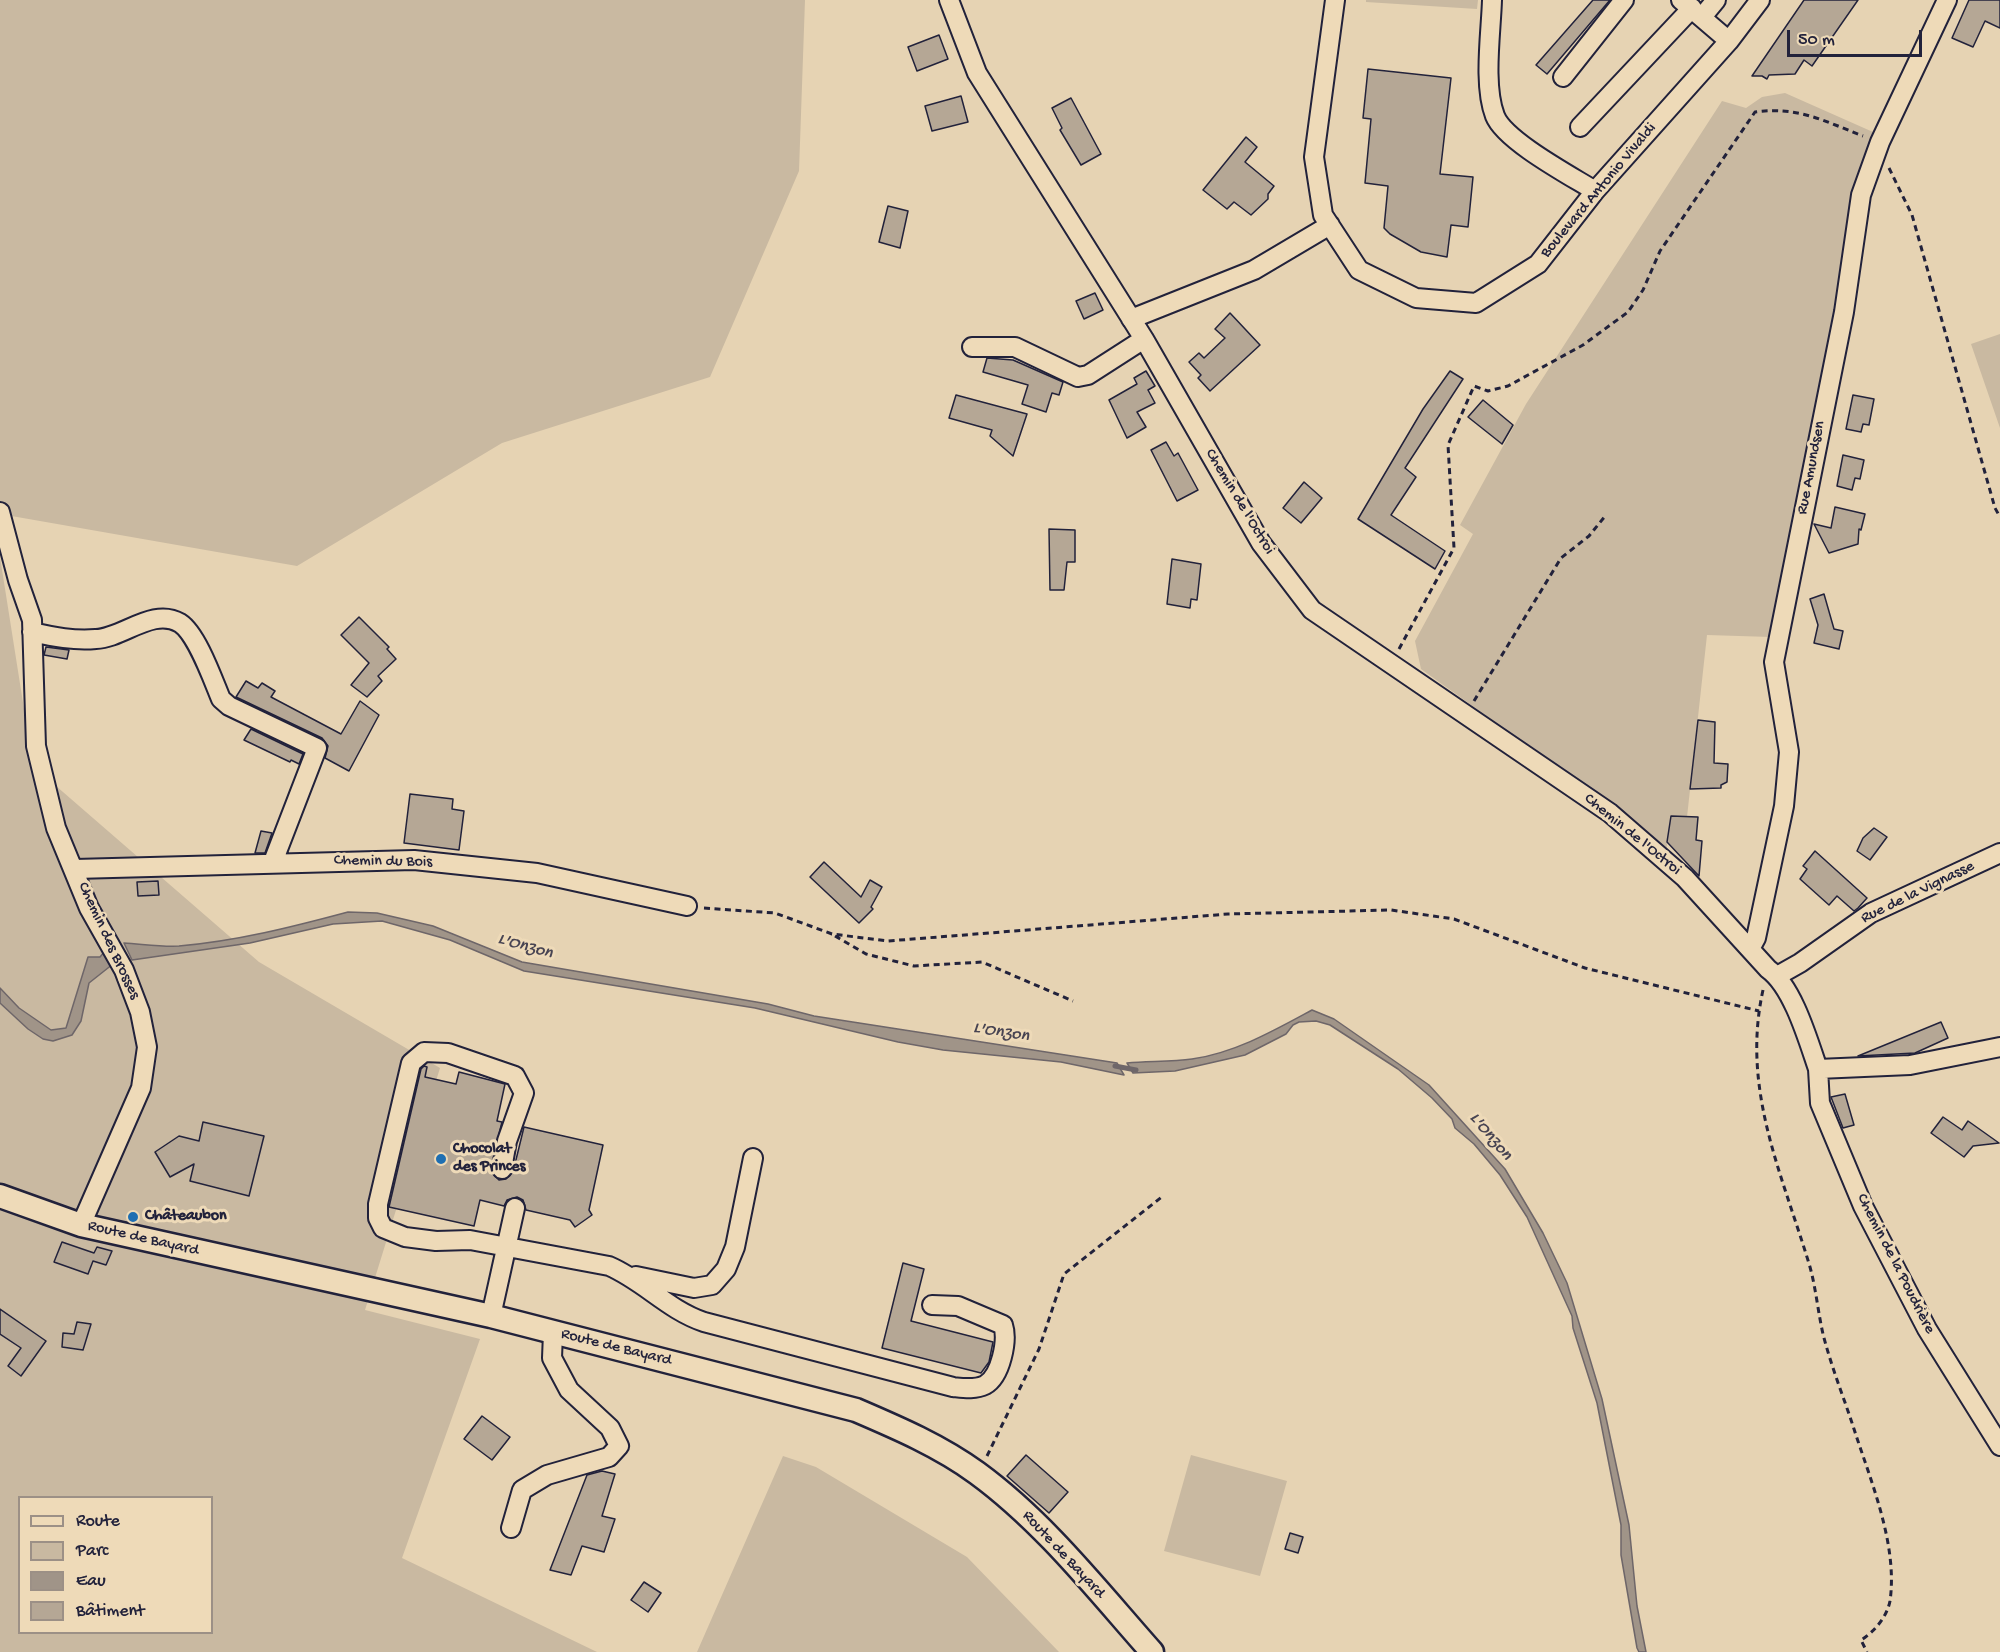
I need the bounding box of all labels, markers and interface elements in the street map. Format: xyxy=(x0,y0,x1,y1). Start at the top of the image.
scale bar xyxy=(1790,18,1925,56)
text: 50 m xyxy=(1798,30,1835,51)
street label: Boulevard Antonio Vivaldi xyxy=(1537,120,1661,262)
street label: Rue Amundsen xyxy=(1794,420,1830,516)
street label: Chemin de l'Octroi xyxy=(1200,446,1278,558)
street label: Chemin de l'Octroi xyxy=(1579,790,1685,880)
street label: Chemin du Bois xyxy=(334,852,432,872)
street label: Rue de la Vignasse xyxy=(1858,857,1978,929)
street label: Chemin des Brosses xyxy=(72,879,144,1003)
water label: L'Onzon xyxy=(495,929,555,965)
water label: L'Onzon xyxy=(971,1018,1031,1048)
water label: L'Onzon xyxy=(1464,1108,1516,1166)
place label: Chocolat des Princes xyxy=(453,1140,525,1178)
marker: Chocolat des Princes xyxy=(434,1152,448,1166)
street label: Chemin de la Poudrière xyxy=(1851,1191,1939,1337)
place label: Châteaubon xyxy=(145,1207,227,1227)
marker: Châteaubon xyxy=(126,1210,140,1224)
street label: Route de Bayard xyxy=(86,1217,200,1261)
street label: Route de Bayard xyxy=(559,1325,673,1371)
legend xyxy=(18,1496,213,1634)
street label: Route de Bayard xyxy=(1017,1507,1109,1603)
text: Route xyxy=(76,1511,120,1532)
text: Parc xyxy=(76,1541,108,1562)
text: Eau xyxy=(76,1571,106,1592)
text: Bâtiment xyxy=(76,1601,144,1622)

